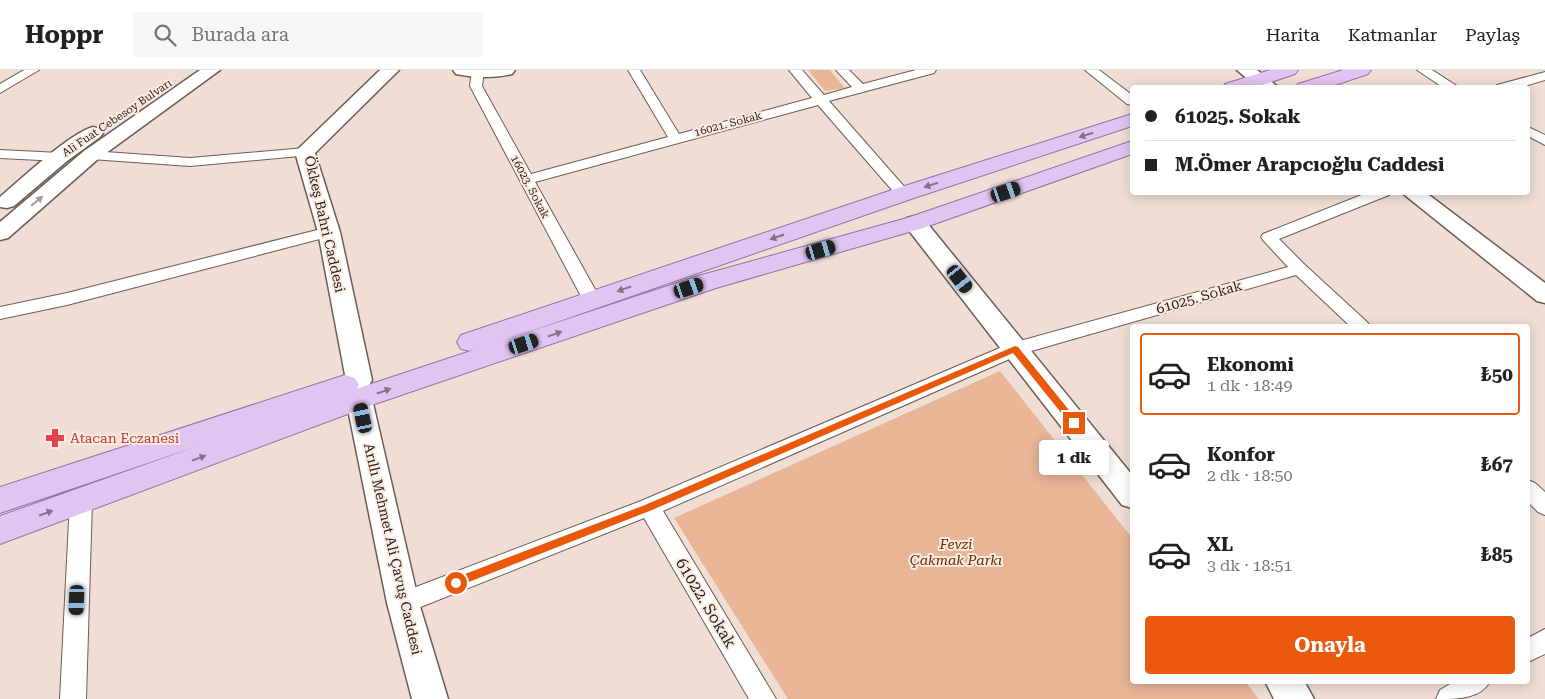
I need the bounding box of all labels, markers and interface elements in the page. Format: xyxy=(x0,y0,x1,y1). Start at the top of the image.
search box xyxy=(133,12,483,57)
text: Hoppr xyxy=(25,21,103,49)
icon: search xyxy=(151,21,179,49)
text: Burada ara xyxy=(191,23,289,46)
text: Harita xyxy=(1266,24,1320,45)
text: Katmanlar xyxy=(1348,24,1437,45)
text: Paylaş xyxy=(1465,24,1520,45)
street label: Ali Fuat Cebesoy Bulvarı xyxy=(60,76,175,160)
text: 61025. Sokak xyxy=(1175,105,1301,128)
street label: 16021. Sokak xyxy=(693,109,763,139)
one-way arrow xyxy=(1078,131,1093,139)
street label: 16023. Sokak xyxy=(508,153,552,221)
text: M.Ömer Arapcıoğlu Caddesi xyxy=(1175,153,1444,176)
street label: Ökkeş Bahri Caddesi xyxy=(301,154,349,294)
car xyxy=(989,180,1022,204)
one-way arrow xyxy=(924,181,939,189)
one-way arrow xyxy=(30,195,43,206)
one-way arrow xyxy=(770,234,785,241)
car xyxy=(804,239,837,261)
car xyxy=(944,263,975,295)
car xyxy=(672,276,705,300)
street label: 61025. Sokak xyxy=(1154,277,1244,317)
one-way arrow xyxy=(616,286,631,293)
one-way arrow xyxy=(548,329,563,337)
car xyxy=(507,332,540,356)
icon: car xyxy=(1147,352,1192,397)
text: Ekonomi xyxy=(1207,353,1294,376)
text: ₺50 xyxy=(1481,363,1513,386)
text: 1 dk · 18:49 xyxy=(1207,376,1293,395)
one-way arrow xyxy=(377,387,392,394)
car xyxy=(352,402,373,434)
route end xyxy=(1063,412,1085,434)
pharmacy icon: Atacan Eczanesi xyxy=(44,427,66,449)
place label: Atacan Eczanesi xyxy=(70,430,180,446)
callout: 1 dk xyxy=(1039,440,1109,476)
street label: Arıllı Mehmet Ali Çavuş Caddesi xyxy=(361,442,425,657)
icon: car xyxy=(1147,442,1192,487)
text: Konfor xyxy=(1207,443,1275,466)
text: 1 dk xyxy=(1057,448,1091,467)
text: ₺67 xyxy=(1481,453,1513,476)
one-way arrow xyxy=(191,454,206,461)
text: 2 dk · 18:50 xyxy=(1207,466,1293,485)
one-way arrow xyxy=(39,509,54,517)
icon: car xyxy=(1147,532,1192,577)
text: XL xyxy=(1207,533,1233,556)
park label: Fevzi Çakmak Parkı xyxy=(910,536,1002,568)
text: ₺85 xyxy=(1481,543,1513,566)
street label: 61022. Sokak xyxy=(672,555,740,651)
text: 3 dk · 18:51 xyxy=(1207,556,1293,575)
route start xyxy=(445,572,467,594)
car xyxy=(68,585,85,615)
button: Onayla xyxy=(1145,616,1515,674)

